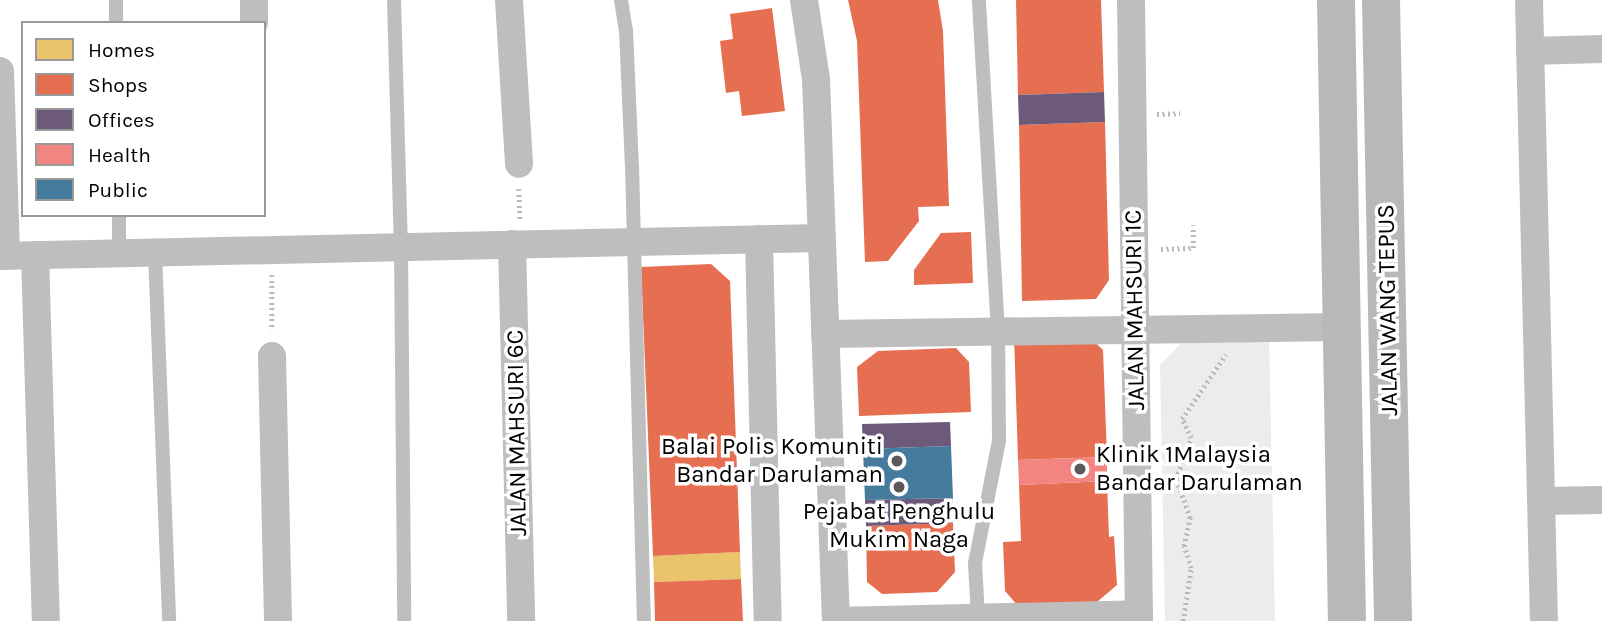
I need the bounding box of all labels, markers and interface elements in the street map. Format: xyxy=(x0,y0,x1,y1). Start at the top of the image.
legend xyxy=(21,21,266,217)
text: Homes xyxy=(88,38,155,62)
text: Shops xyxy=(88,73,148,97)
text: Offices xyxy=(88,108,155,132)
text: Health xyxy=(88,143,151,167)
text: Public xyxy=(88,178,148,202)
street label: JALAN WANG TEPUS xyxy=(1372,204,1404,416)
street label: JALAN MAHSURI 1C xyxy=(1119,209,1151,411)
street label: JALAN MAHSURI 6C xyxy=(501,330,533,536)
place label: Balai Polis Komuniti Bandar Darulaman xyxy=(661,433,883,489)
place label: Klinik 1Malaysia Bandar Darulaman xyxy=(1096,441,1303,497)
marker: Balai Polis Komuniti Bandar Darulaman xyxy=(889,453,905,469)
marker: Klinik 1Malaysia Bandar Darulaman xyxy=(1070,459,1090,479)
marker: Pejabat Penghulu Mukim Naga xyxy=(891,479,907,495)
place label: Pejabat Penghulu Mukim Naga xyxy=(803,498,995,554)

